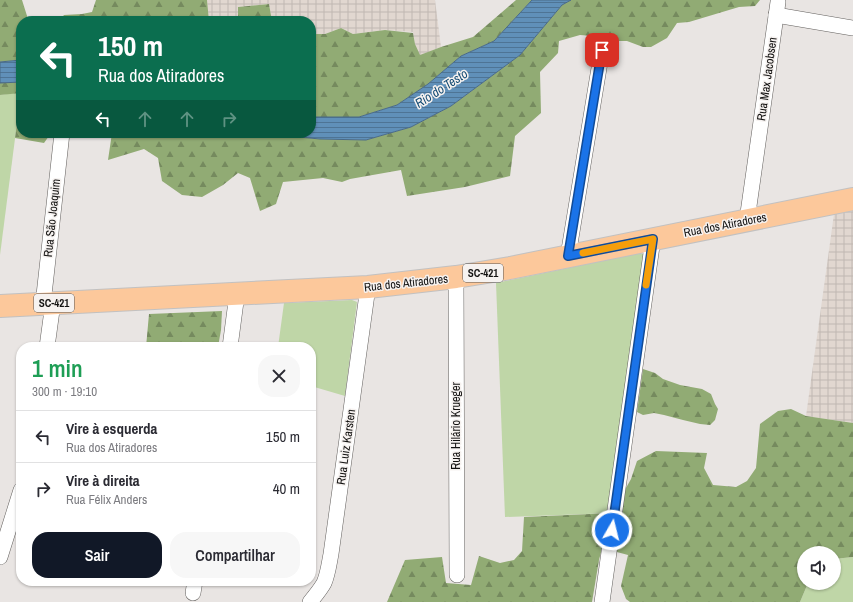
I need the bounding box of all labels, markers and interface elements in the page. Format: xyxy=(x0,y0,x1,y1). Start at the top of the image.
text: 150 m xyxy=(98,27,163,65)
icon: left xyxy=(32,32,84,84)
pin xyxy=(585,33,619,67)
street label: Rua Max Jacobsen xyxy=(753,36,781,122)
icon: arrive xyxy=(591,39,613,61)
text: Rua dos Atiradores xyxy=(98,63,224,88)
water label: Rio do Testo xyxy=(412,65,471,112)
icon: left xyxy=(92,108,114,130)
icon: ahead xyxy=(134,108,156,130)
icon: ahead xyxy=(176,108,198,130)
icon: right xyxy=(218,108,240,130)
street label: Rua São Joaquim xyxy=(40,178,64,258)
street label: Rua dos Atiradores xyxy=(682,209,768,241)
road number: SC-421 xyxy=(463,264,503,282)
street label: Rua dos Atiradores xyxy=(363,271,449,295)
road number: SC-421 xyxy=(34,294,74,312)
text: 1 min xyxy=(32,352,83,384)
button: close xyxy=(258,355,300,397)
street label: Rua Hilário Krueger xyxy=(448,382,464,470)
text: 300 m · 19:10 xyxy=(32,383,97,400)
street label: Rua Luiz Karsten xyxy=(333,408,359,486)
text: Vire à esquerda xyxy=(66,418,157,439)
icon: left xyxy=(32,426,54,448)
text: 150 m xyxy=(266,426,300,447)
text: Rua dos Atiradores xyxy=(66,439,157,456)
text: Vire à direita xyxy=(66,470,140,491)
icon: right xyxy=(32,478,54,500)
text: 40 m xyxy=(273,478,300,499)
text: Rua Félix Anders xyxy=(66,491,147,508)
position arrow xyxy=(591,509,633,551)
button: Sair xyxy=(32,532,162,578)
button: Compartilhar xyxy=(170,532,300,578)
map controls xyxy=(797,546,841,590)
button: sound xyxy=(797,546,841,590)

